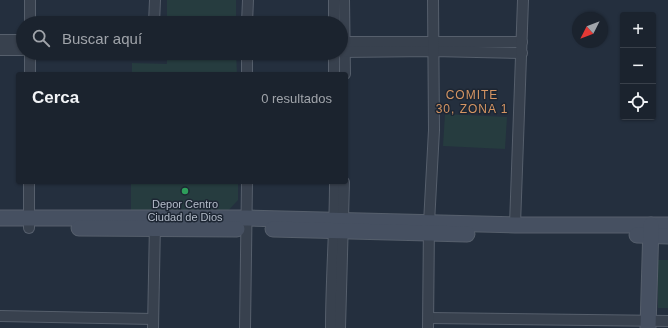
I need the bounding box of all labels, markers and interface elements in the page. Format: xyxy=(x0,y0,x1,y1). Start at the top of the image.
north arrow xyxy=(572,12,608,48)
map controls xyxy=(620,12,656,120)
button: + xyxy=(620,12,656,48)
search box xyxy=(16,16,348,60)
icon: search xyxy=(30,27,52,49)
text: Buscar aquí xyxy=(62,30,142,47)
button: − xyxy=(620,48,656,84)
button: locate xyxy=(620,84,656,120)
text: Cerca xyxy=(32,88,79,107)
district label: COMITE 30, ZONA 1 xyxy=(436,88,508,116)
text: 0 resultados xyxy=(261,91,332,106)
marker: Depor Centro Ciudad de Dios xyxy=(180,186,190,196)
place label: Depor Centro Ciudad de Dios xyxy=(147,198,223,223)

